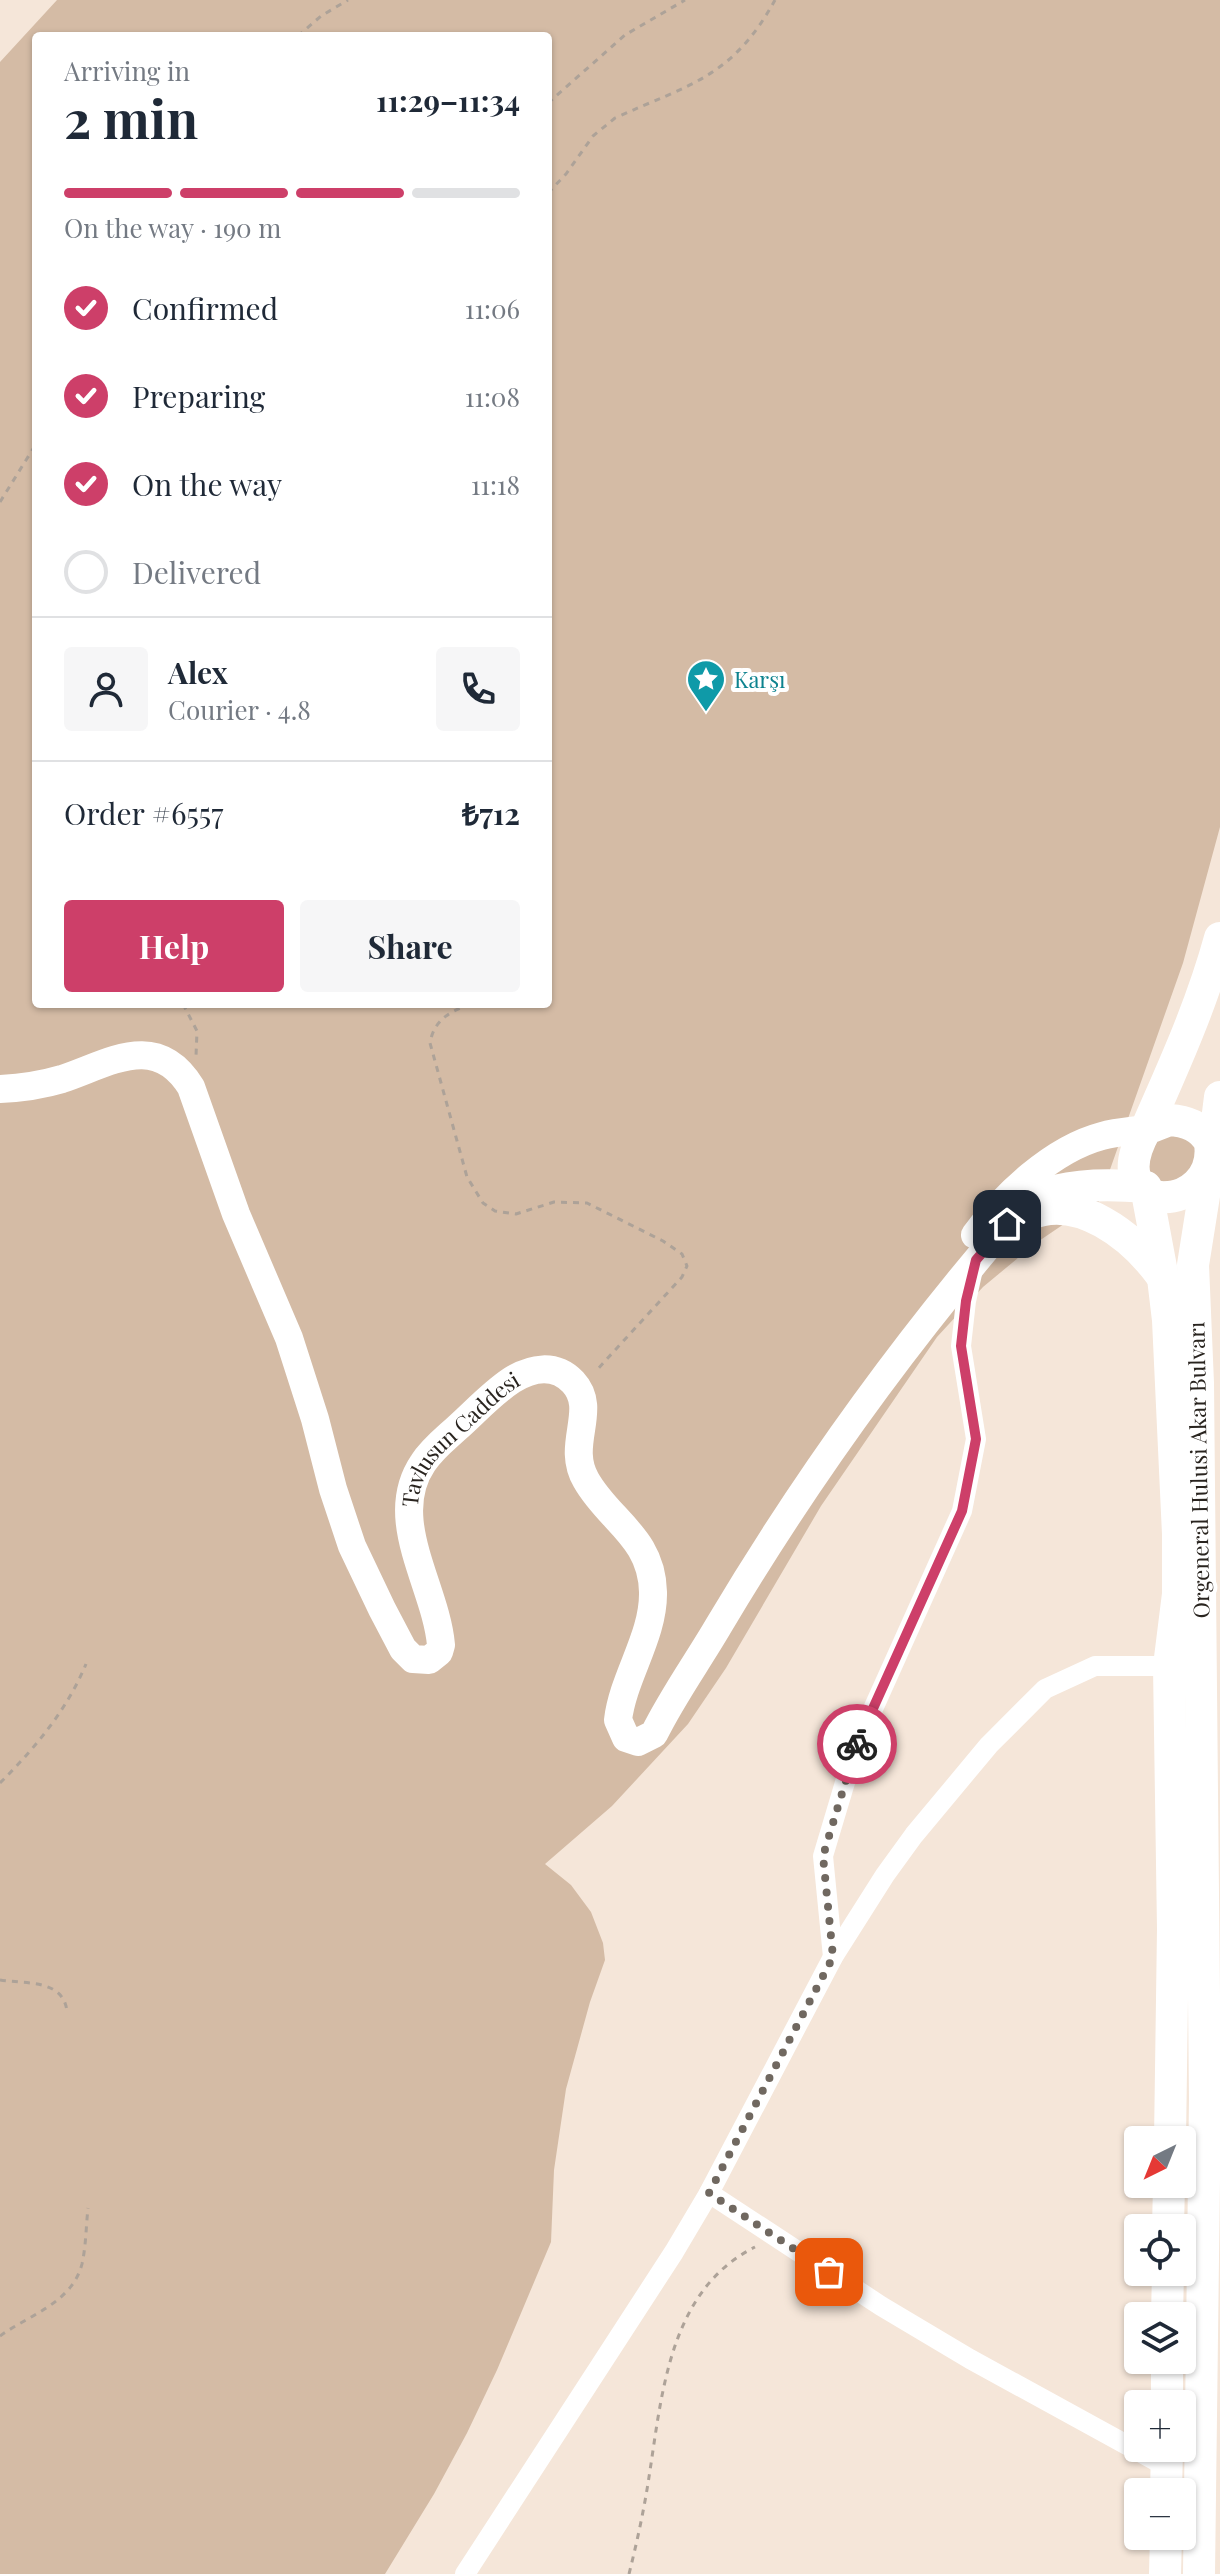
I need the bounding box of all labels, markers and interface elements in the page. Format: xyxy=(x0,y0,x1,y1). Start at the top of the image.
text: Arriving in xyxy=(64,53,190,88)
text: 11:29–11:34 xyxy=(376,80,520,120)
text: 2 min xyxy=(64,83,198,152)
text: On the way · 190 m xyxy=(64,210,281,245)
icon: check xyxy=(64,286,108,330)
text: Confirmed xyxy=(132,288,278,328)
text: 11:06 xyxy=(465,291,520,326)
icon: check xyxy=(64,374,108,418)
text: Preparing xyxy=(132,376,265,416)
text: 11:08 xyxy=(465,379,520,414)
icon: check xyxy=(64,462,108,506)
text: On the way xyxy=(132,464,282,504)
text: 11:18 xyxy=(471,467,520,502)
text: Delivered xyxy=(132,552,261,592)
button: person xyxy=(64,647,148,731)
button: phone xyxy=(436,647,520,731)
text: Alex xyxy=(168,652,228,692)
place icon: Karşı xyxy=(685,658,727,713)
place label: Karşı xyxy=(734,664,785,694)
text: Courier · 4.8 xyxy=(168,692,311,727)
text: Order #6557 xyxy=(64,793,223,833)
text: ₺712 xyxy=(462,793,520,833)
button: Help xyxy=(64,900,284,992)
button: Share xyxy=(300,900,520,992)
pin xyxy=(973,1190,1041,1258)
icon: home xyxy=(985,1202,1029,1246)
street label: Orgeneral Hulusi Akar Bulvarı xyxy=(1180,1321,1216,1619)
street label: Tavlusun Caddesi xyxy=(394,1364,525,1508)
courier xyxy=(817,1704,897,1784)
icon: bike xyxy=(835,1722,879,1766)
north arrow xyxy=(1124,2126,1196,2198)
map controls xyxy=(1124,2126,1196,2550)
button: locate xyxy=(1124,2214,1196,2286)
pin xyxy=(795,2238,863,2306)
icon: bag xyxy=(807,2250,851,2294)
button: layers xyxy=(1124,2302,1196,2374)
button: + xyxy=(1124,2390,1196,2462)
button: − xyxy=(1124,2478,1196,2550)

